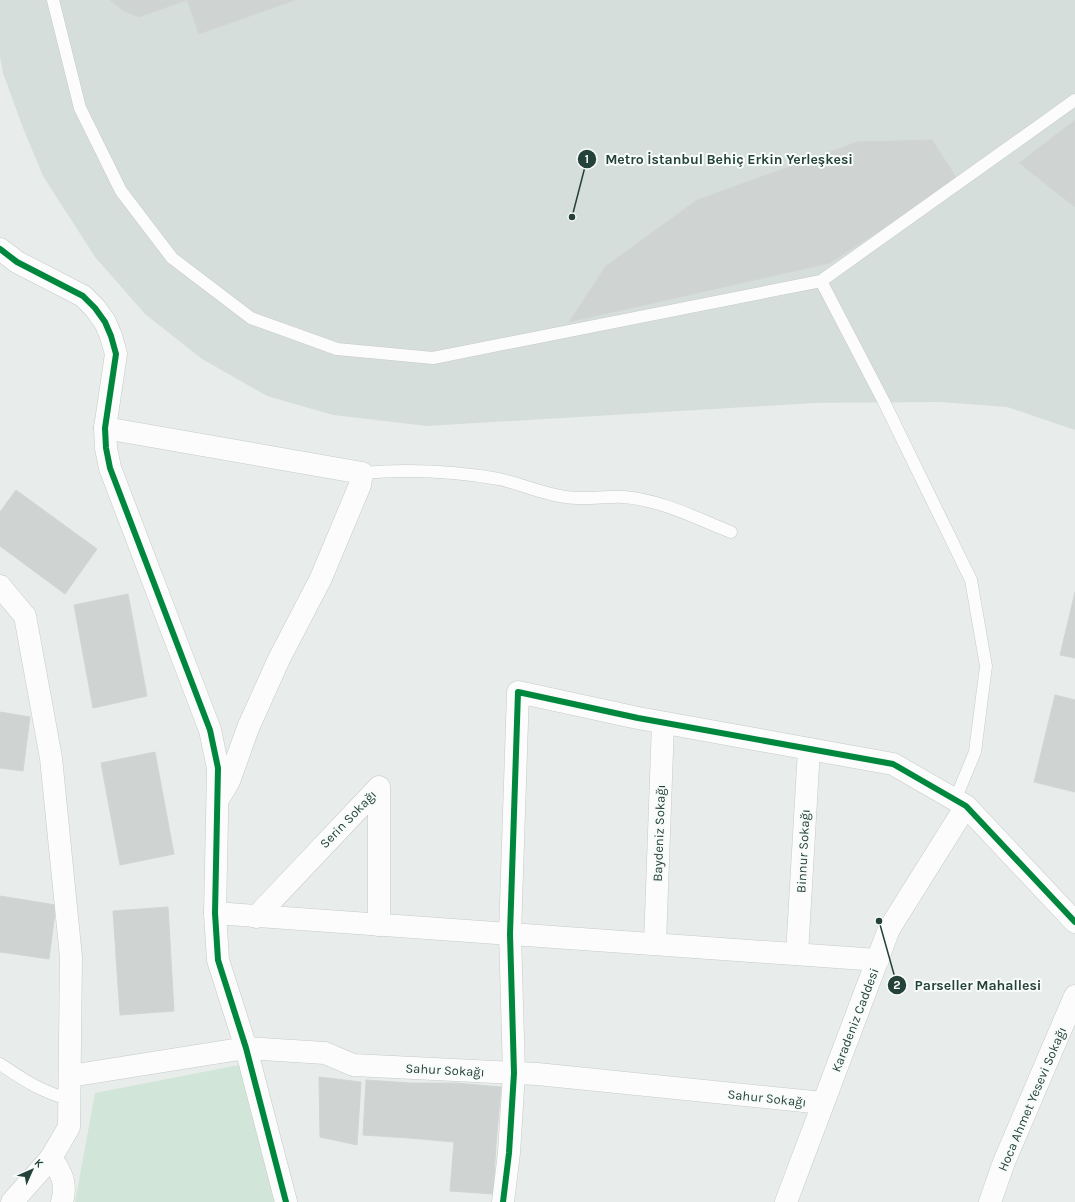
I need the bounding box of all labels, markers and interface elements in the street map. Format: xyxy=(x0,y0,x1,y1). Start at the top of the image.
callout: Metro İstanbul Behiç Erkin Yerleşkesi xyxy=(577,146,861,172)
text: Metro İstanbul Behiç Erkin Yerleşkesi xyxy=(605,151,853,168)
text: 1 xyxy=(585,152,589,166)
street label: Baydeniz Sokağı xyxy=(650,784,668,882)
street label: Serin Sokağı xyxy=(317,787,379,851)
street label: Binnur Sokağı xyxy=(793,809,813,893)
street label: Karadeniz Caddesi xyxy=(828,966,882,1074)
callout: Parseller Mahallesi xyxy=(887,972,1049,998)
text: Parseller Mahallesi xyxy=(915,977,1041,994)
text: 2 xyxy=(893,978,901,992)
street label: Hoca Ahmet Yesevi Sokağı xyxy=(995,1025,1069,1173)
street label: Sahur Sokağı xyxy=(405,1060,485,1080)
street label: Sahur Sokağı xyxy=(727,1086,807,1110)
north arrow xyxy=(12,1150,52,1190)
text: K xyxy=(32,1156,46,1171)

